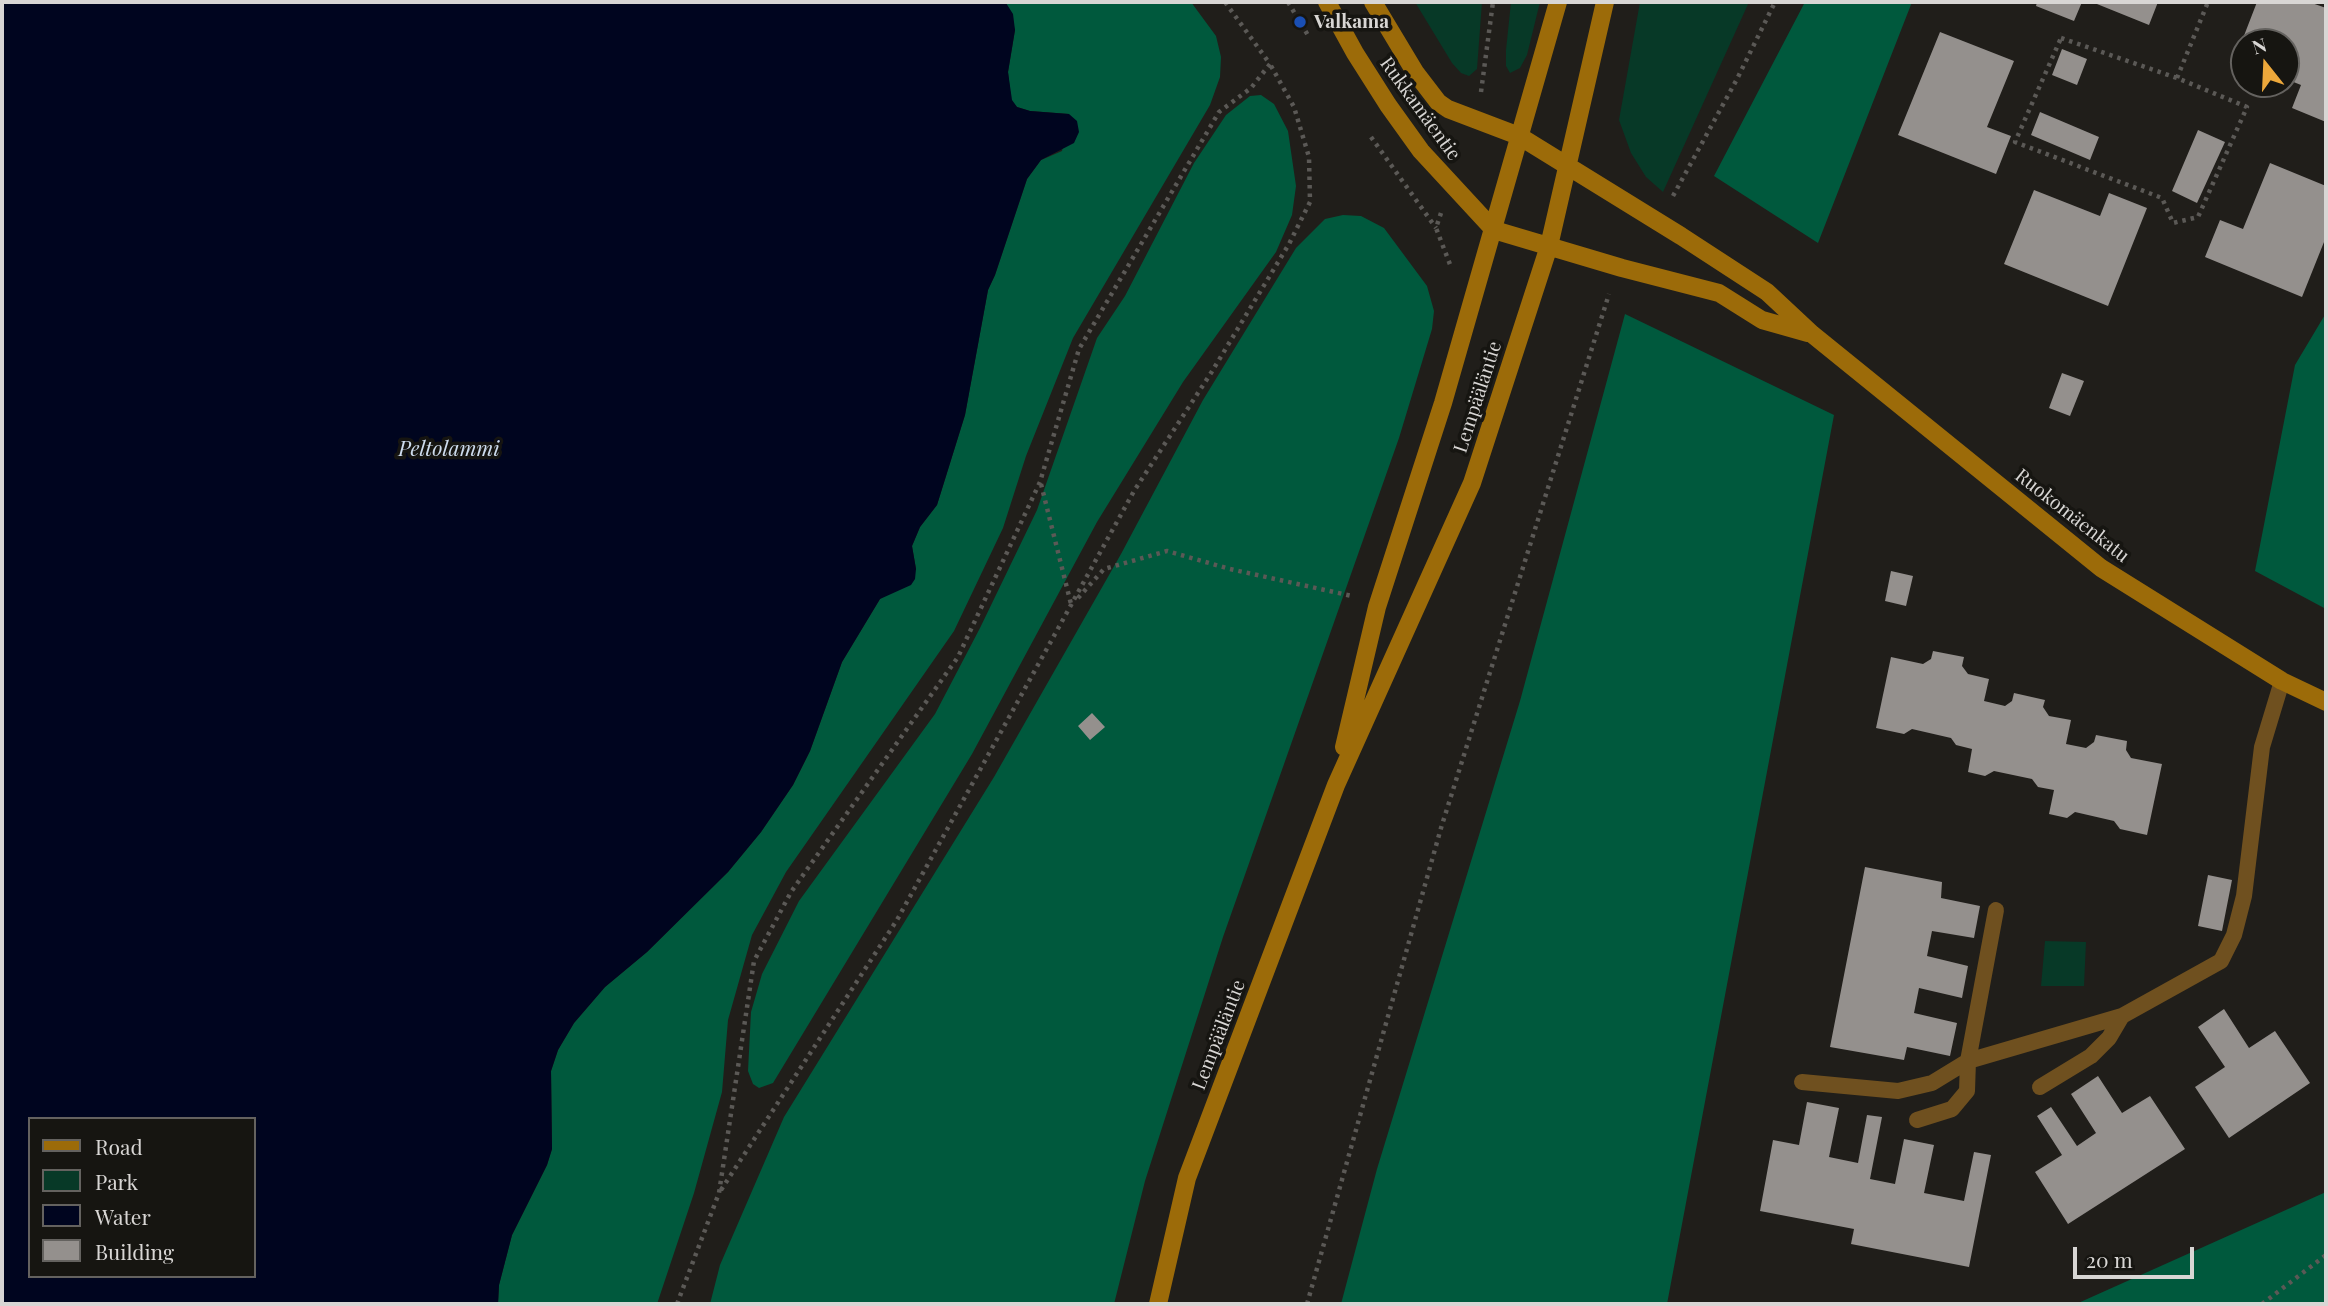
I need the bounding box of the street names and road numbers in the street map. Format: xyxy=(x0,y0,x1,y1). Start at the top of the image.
street label: Rukkamäentie xyxy=(1375,53,1465,165)
street label: Lempääläntie xyxy=(1449,338,1507,456)
street label: Ruokomäenkatu xyxy=(2010,464,2134,568)
street label: Lempääläntie xyxy=(1188,977,1250,1093)

